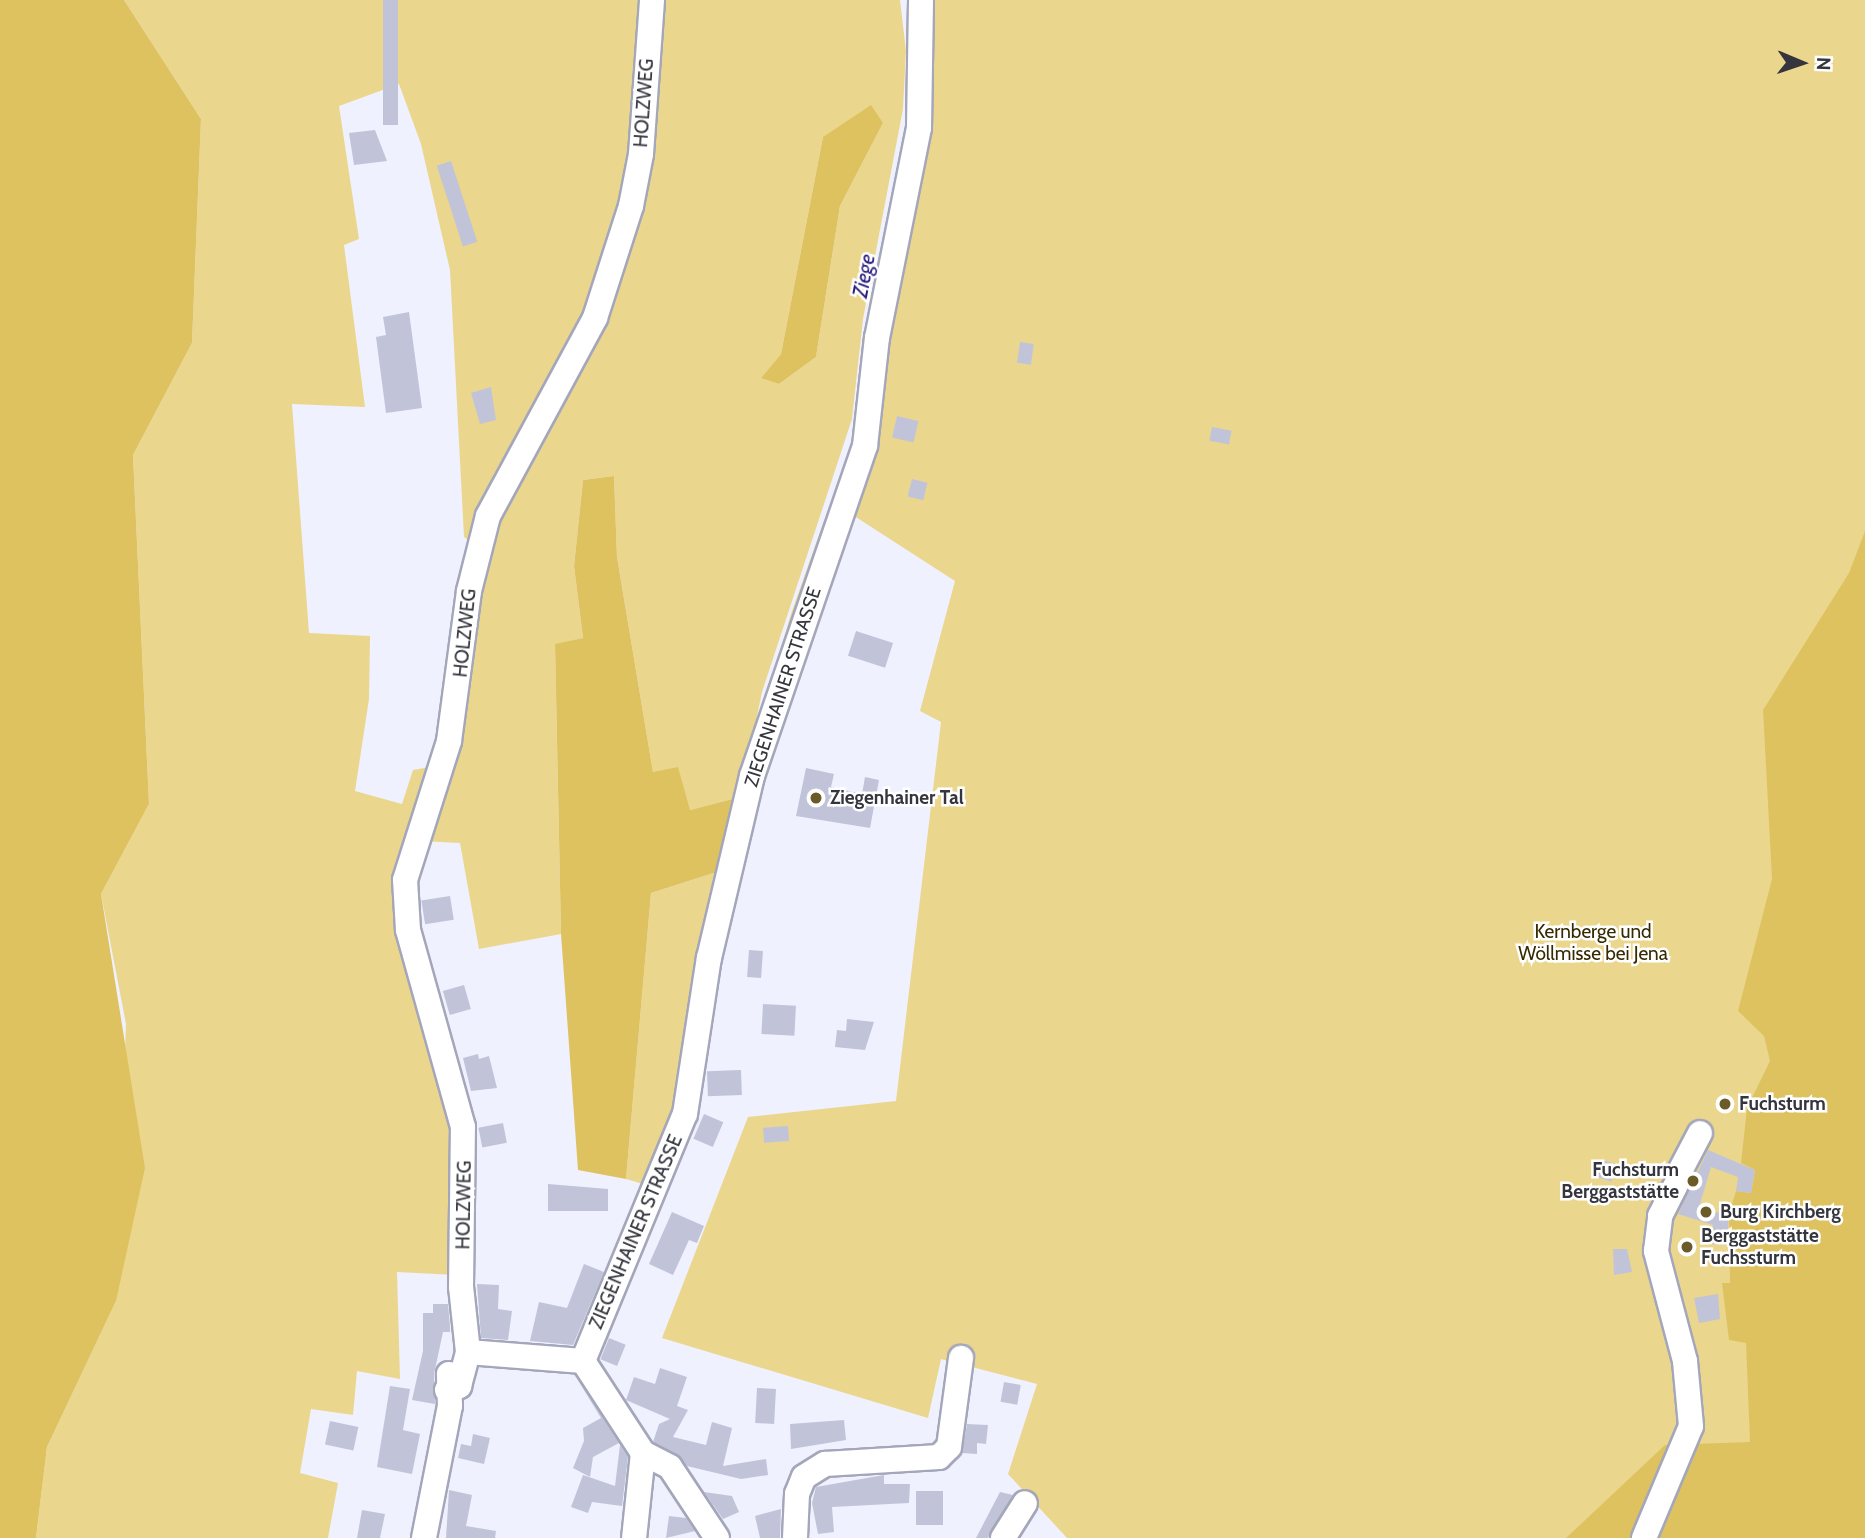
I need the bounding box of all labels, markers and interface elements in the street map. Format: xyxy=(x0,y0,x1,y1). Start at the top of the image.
north arrow xyxy=(1767,28,1837,98)
text: N xyxy=(1812,57,1835,71)
street label: HOLZWEG xyxy=(630,58,658,148)
water label: Ziege xyxy=(847,252,881,300)
street label: ZIEGENHAINER STRASSE xyxy=(740,584,826,790)
street label: HOLZWEG xyxy=(449,588,481,678)
place label: Ziegenhainer Tal xyxy=(830,787,964,809)
marker: Ziegenhainer Tal xyxy=(808,790,824,806)
park label: Kernberge und Wöllmisse bei Jena xyxy=(1518,921,1668,965)
place label: Fuchsturm xyxy=(1739,1093,1826,1115)
marker: Fuchsturm xyxy=(1717,1096,1733,1112)
street label: ZIEGENHAINER STRASSE xyxy=(585,1131,687,1333)
place label: Fuchsturm Berggaststätte xyxy=(1561,1159,1679,1203)
street label: HOLZWEG xyxy=(452,1160,476,1250)
marker: Fuchsturm Berggaststätte xyxy=(1685,1173,1701,1189)
place label: Burg Kirchberg xyxy=(1720,1201,1841,1223)
marker: Burg Kirchberg xyxy=(1698,1204,1714,1220)
place label: Berggaststätte Fuchssturm xyxy=(1701,1225,1819,1269)
marker: Berggaststätte Fuchssturm xyxy=(1679,1239,1695,1255)

